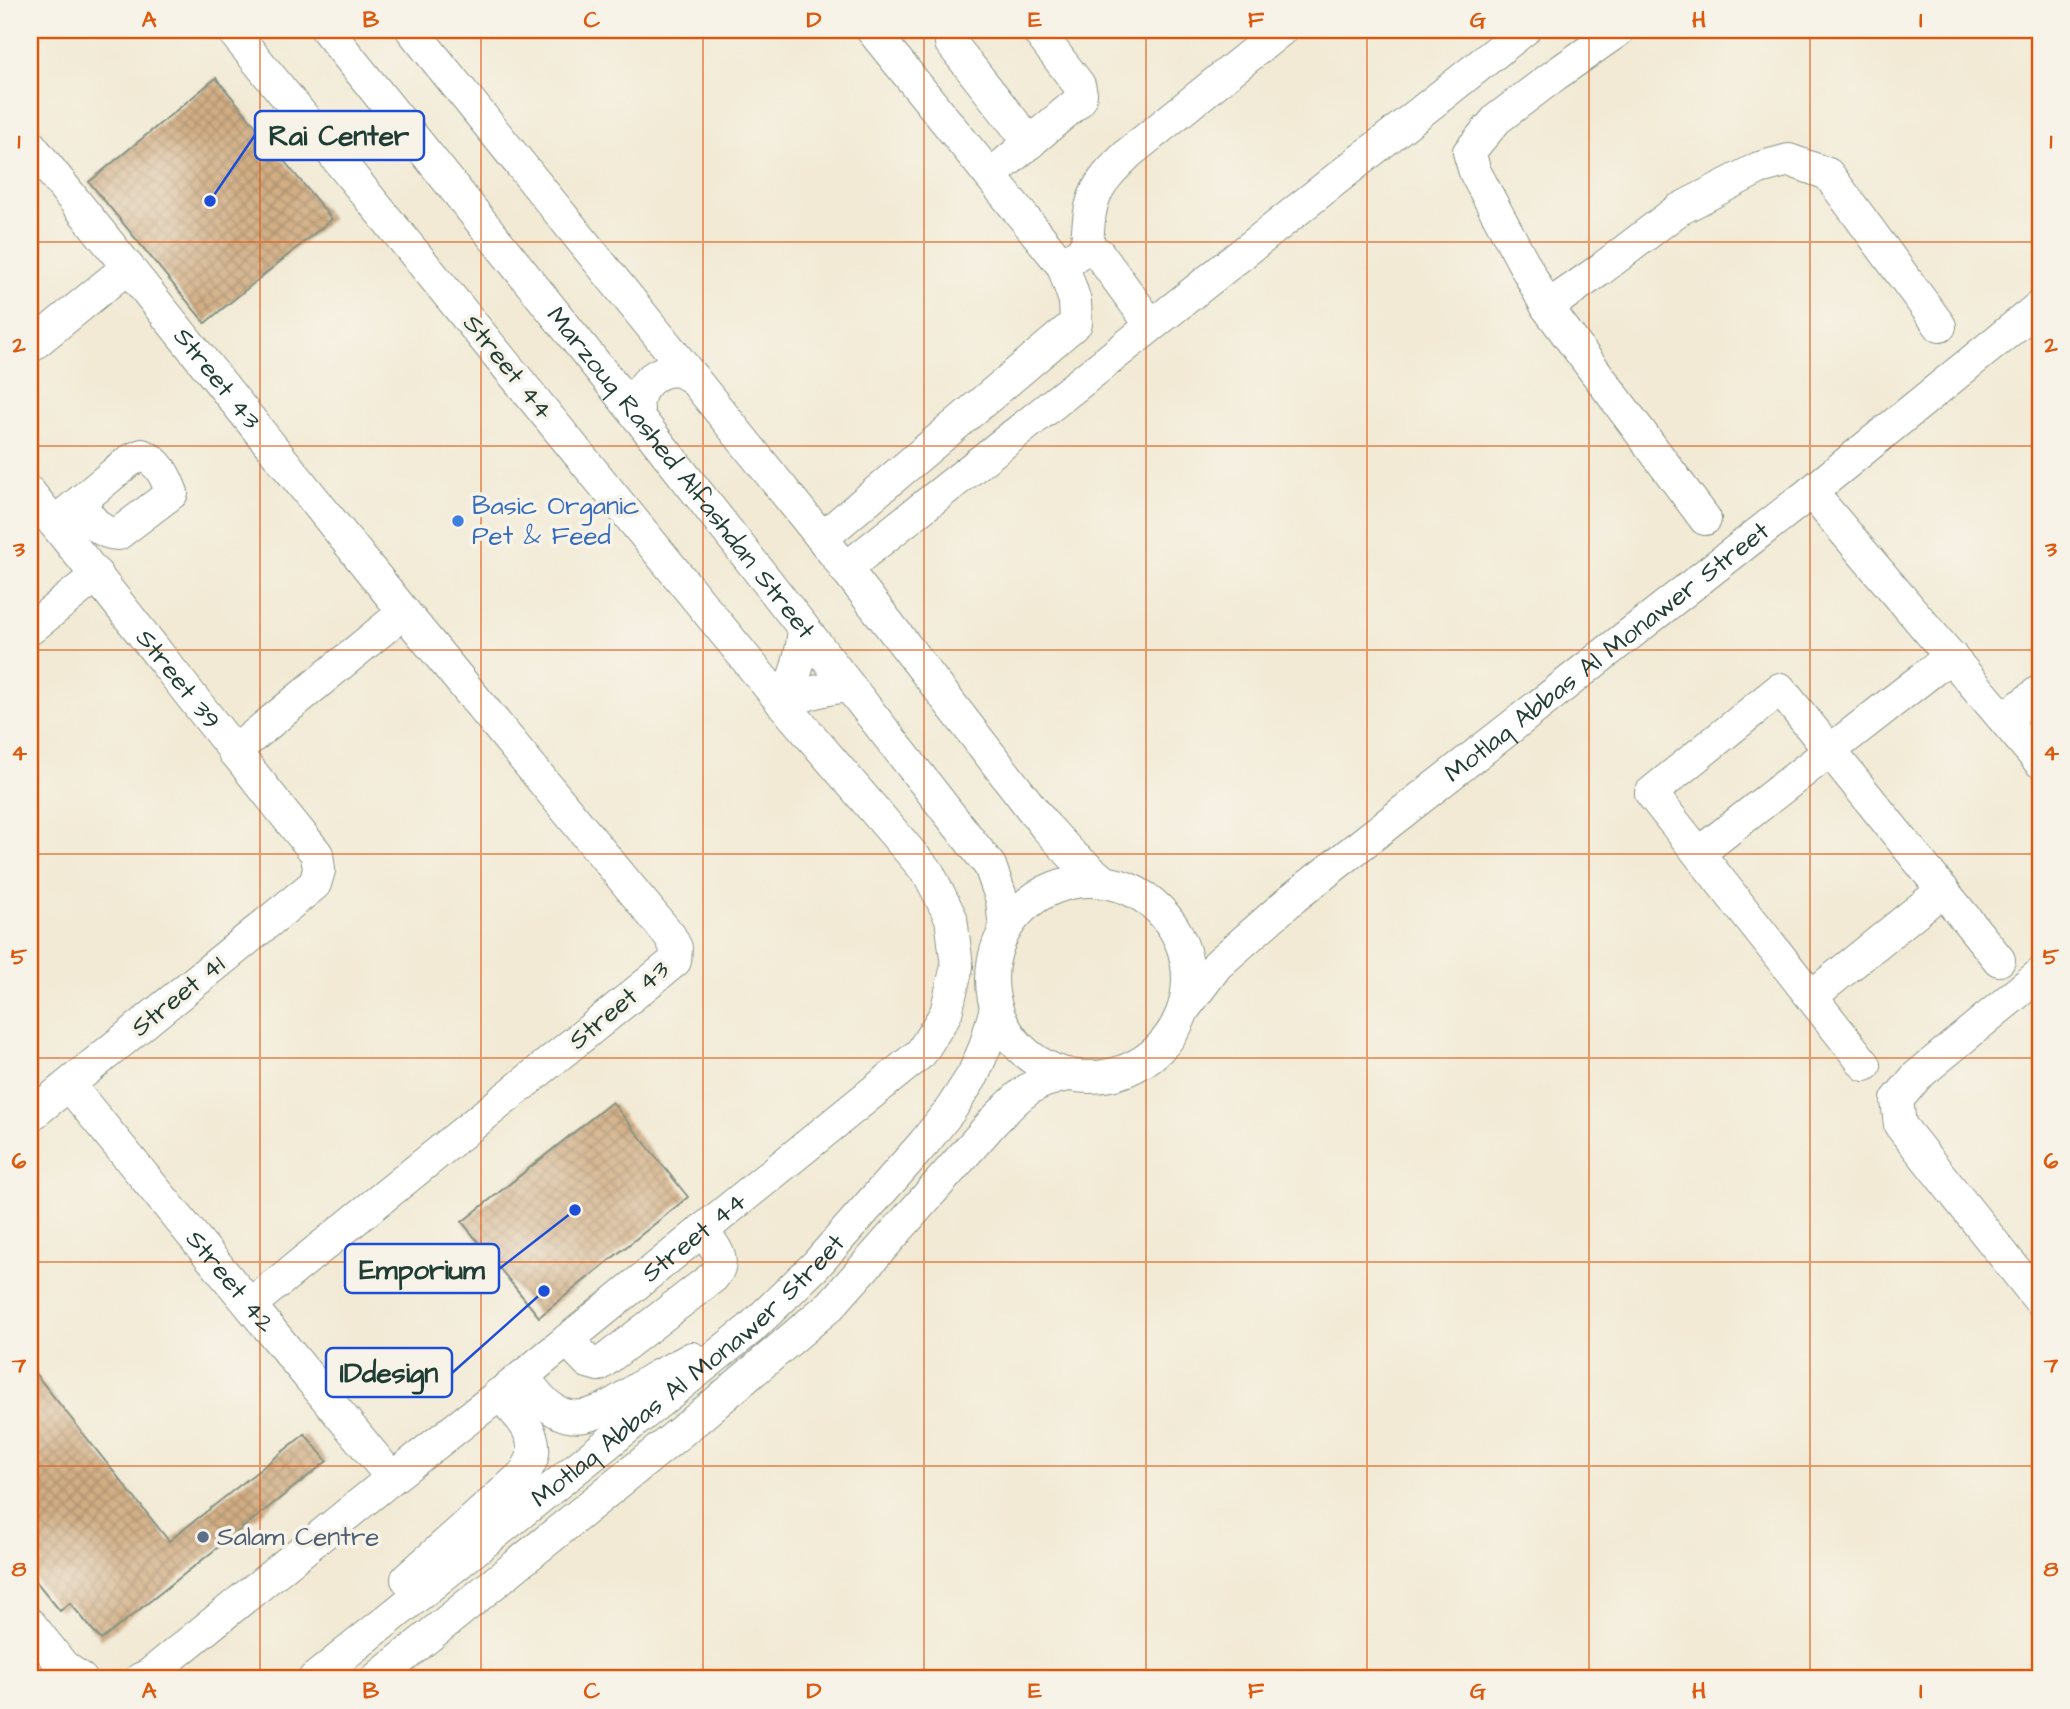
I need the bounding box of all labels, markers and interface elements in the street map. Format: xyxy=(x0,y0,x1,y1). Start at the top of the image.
text: A xyxy=(142,4,157,36)
text: B xyxy=(363,4,380,36)
text: C xyxy=(584,4,601,36)
text: D xyxy=(807,4,822,36)
text: E xyxy=(1028,4,1042,36)
text: F xyxy=(1248,4,1265,36)
text: G xyxy=(1470,4,1486,36)
text: H xyxy=(1692,4,1706,36)
text: I xyxy=(1919,4,1923,36)
callout: Rai Center xyxy=(255,111,424,160)
text: Rai Center xyxy=(269,117,410,156)
text: 1 xyxy=(18,125,21,157)
text: 1 xyxy=(2050,125,2053,157)
street label: Marzouq Rashed Alfashdan Street xyxy=(538,299,824,647)
street label: Street 44 xyxy=(454,307,562,428)
street label: Street 43 xyxy=(165,320,269,437)
text: 2 xyxy=(11,329,26,361)
text: 2 xyxy=(2043,329,2058,361)
place label: Basic Organic Pet & Feed xyxy=(472,488,639,554)
marker: Basic Organic Pet & Feed xyxy=(450,513,466,529)
street label: Motlaq Abbas Al Monawer Street xyxy=(1437,513,1777,791)
text: 3 xyxy=(12,533,25,565)
text: 3 xyxy=(2044,533,2057,565)
street label: Street 39 xyxy=(127,622,229,737)
text: 4 xyxy=(11,737,27,769)
text: 4 xyxy=(2043,737,2059,769)
text: 5 xyxy=(11,941,28,973)
text: 5 xyxy=(2043,941,2060,973)
street label: Street 41 xyxy=(123,947,233,1045)
street label: Street 43 xyxy=(561,952,677,1058)
text: 6 xyxy=(12,1145,27,1177)
text: 6 xyxy=(2044,1145,2059,1177)
street label: Street 44 xyxy=(634,1183,755,1291)
street label: Street 42 xyxy=(177,1222,283,1340)
street label: Motlaq Abbas Al Monawer Street xyxy=(523,1226,854,1516)
callout: Emporium xyxy=(345,1244,499,1293)
text: Emporium xyxy=(359,1251,486,1291)
callout: IDdesign xyxy=(326,1348,452,1397)
text: 7 xyxy=(11,1349,27,1381)
text: 7 xyxy=(2043,1349,2059,1381)
text: IDdesign xyxy=(340,1354,438,1395)
place label: Salam Centre xyxy=(217,1519,379,1555)
marker: Salam Centre xyxy=(195,1529,211,1545)
text: 8 xyxy=(12,1553,27,1585)
text: 8 xyxy=(2044,1553,2059,1585)
text: A xyxy=(142,1675,157,1707)
text: B xyxy=(363,1675,380,1707)
text: C xyxy=(584,1675,601,1707)
text: D xyxy=(807,1675,822,1707)
text: E xyxy=(1028,1675,1042,1707)
text: F xyxy=(1248,1675,1265,1707)
text: G xyxy=(1470,1675,1486,1707)
text: H xyxy=(1692,1675,1706,1707)
text: I xyxy=(1919,1675,1923,1707)

